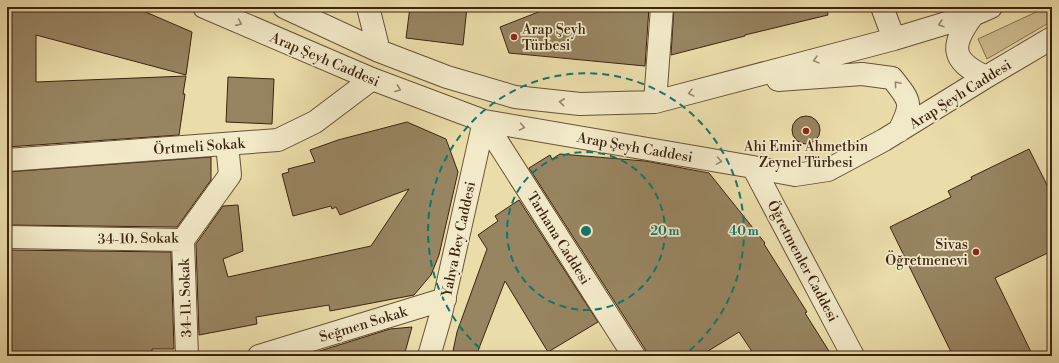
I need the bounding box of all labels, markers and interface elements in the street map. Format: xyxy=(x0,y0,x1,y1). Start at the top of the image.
one-way arrow xyxy=(236,18,243,26)
one-way arrow xyxy=(938,19,945,28)
place label: Arap Şeyh Türbesi xyxy=(521,21,587,55)
street label: Arap Şeyh Caddesi xyxy=(266,28,382,91)
marker: Arap Şeyh Türbesi xyxy=(509,32,519,42)
one-way arrow xyxy=(813,55,820,64)
street label: Arap Şeyh Caddesi xyxy=(905,56,1015,134)
one-way arrow xyxy=(894,82,901,89)
one-way arrow xyxy=(395,84,402,92)
one-way arrow xyxy=(687,88,694,96)
one-way arrow xyxy=(559,97,565,106)
one-way arrow xyxy=(519,122,525,131)
marker: Ahi Emir Ahmetbin Zeynel Türbesi xyxy=(801,126,811,136)
street label: Arap Şeyh Caddesi xyxy=(575,129,694,167)
street label: Örtmeli Sokak xyxy=(153,133,246,159)
place label: Ahi Emir Ahmetbin Zeynel Türbesi xyxy=(743,138,869,172)
one-way arrow xyxy=(716,156,722,165)
street label: Yahya Bey Caddesi xyxy=(438,180,480,300)
street label: Tarhana Caddesi xyxy=(522,189,594,289)
street label: Öğretmenler Caddesi xyxy=(763,197,844,326)
centre of rings xyxy=(579,224,593,238)
text: 20 m xyxy=(650,224,680,239)
text: 40 m xyxy=(729,224,759,239)
street label: 34-10. Sokak xyxy=(97,229,179,249)
place label: Sivas Öğretmenevi xyxy=(885,236,968,270)
marker: Sivas Öğretmenevi xyxy=(971,247,981,257)
street label: 34-11. Sokak xyxy=(176,258,196,338)
street label: Seğmen Sokak xyxy=(317,303,410,347)

